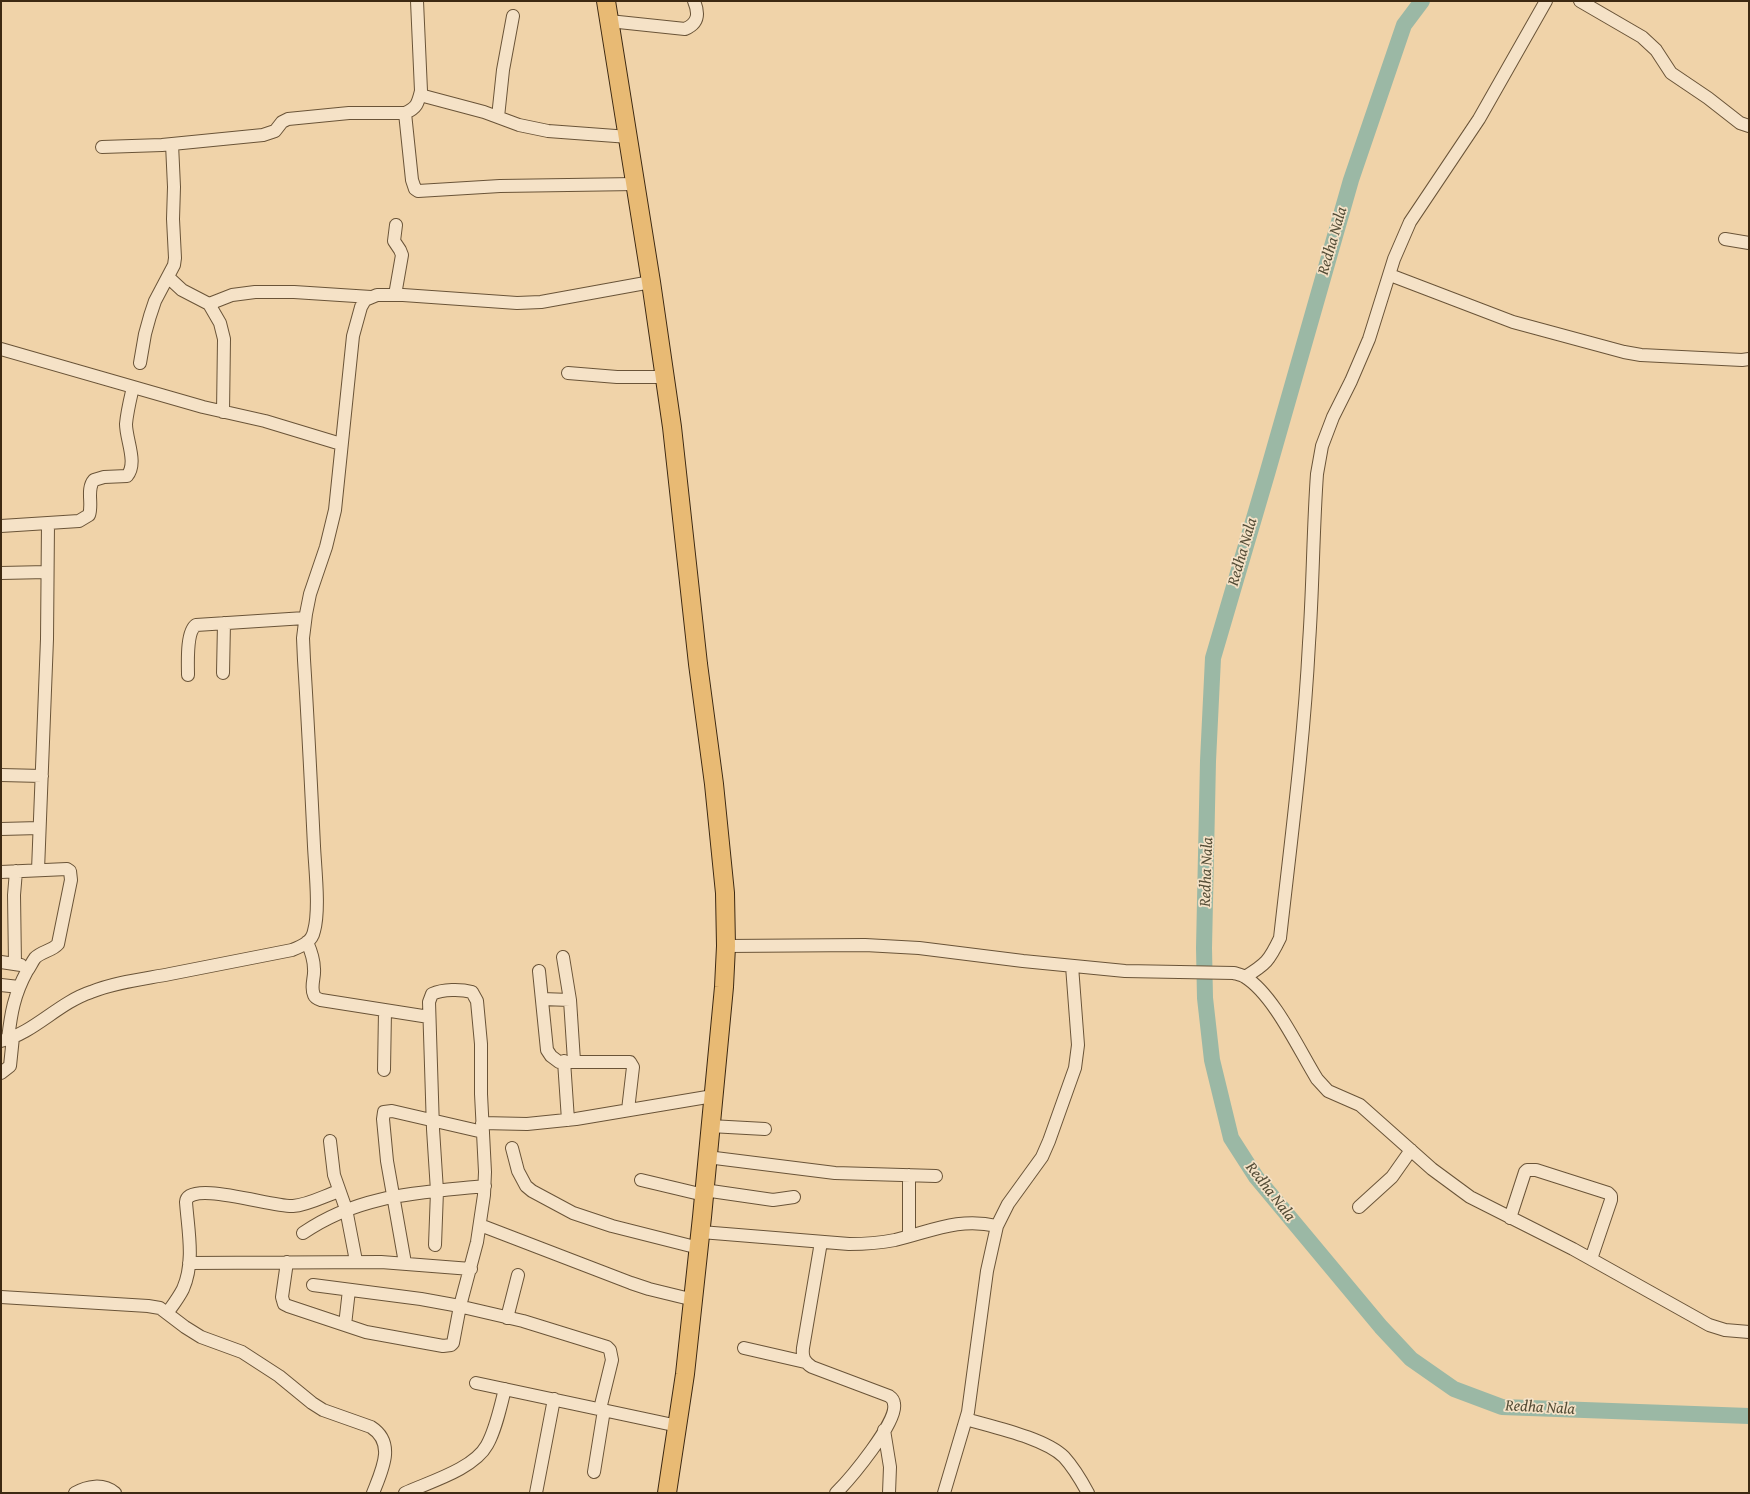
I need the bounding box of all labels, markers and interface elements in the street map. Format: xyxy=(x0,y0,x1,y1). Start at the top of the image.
water label: Redha Nala xyxy=(1314,205,1352,277)
water label: Redha Nala xyxy=(1224,516,1262,588)
water label: Redha Nala xyxy=(1196,837,1218,907)
water label: Redha Nala xyxy=(1241,1159,1299,1225)
water label: Redha Nala xyxy=(1505,1397,1575,1419)

